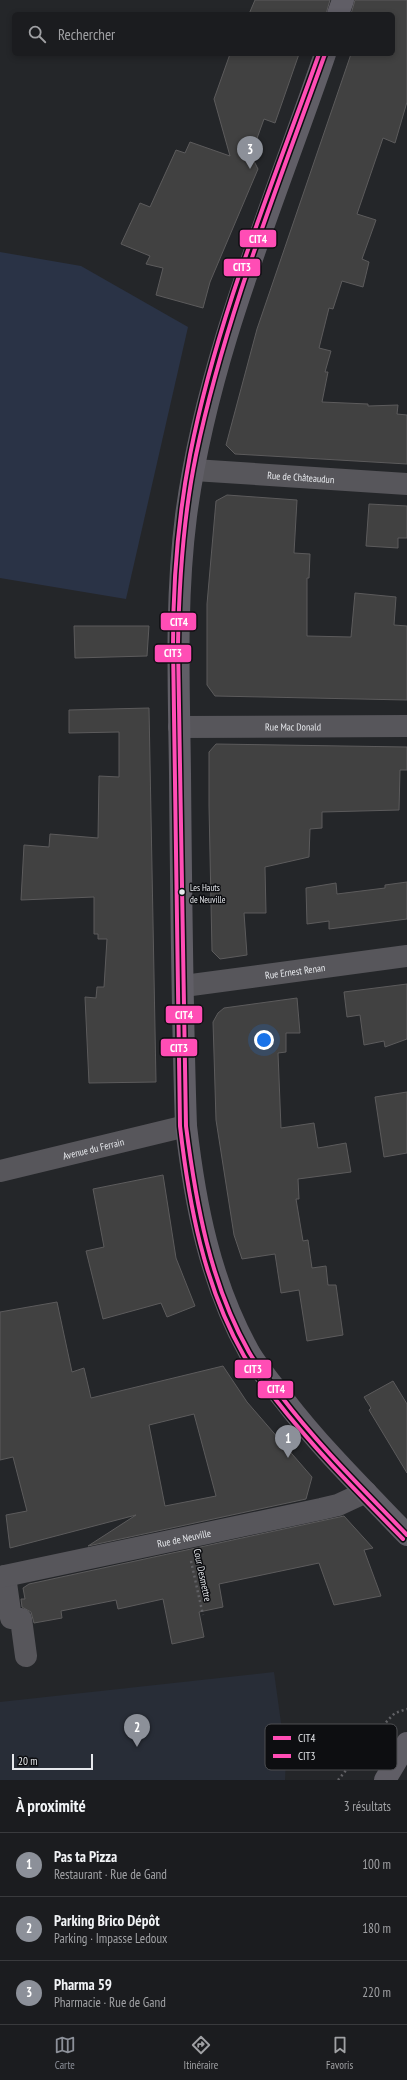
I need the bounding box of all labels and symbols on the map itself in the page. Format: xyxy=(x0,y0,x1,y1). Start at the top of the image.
pin: 3 xyxy=(237,136,263,169)
line badge: CIT4 xyxy=(239,229,277,248)
text: CIT4 xyxy=(249,232,268,246)
line badge: CIT3 xyxy=(223,258,261,277)
text: CIT3 xyxy=(233,260,251,274)
street label: Rue de Châteaudun xyxy=(267,469,335,486)
line badge: CIT4 xyxy=(160,612,197,631)
text: CIT4 xyxy=(170,615,189,629)
line badge: CIT3 xyxy=(154,644,192,663)
text: CIT3 xyxy=(164,646,182,660)
street label: Rue Mac Donald xyxy=(265,720,321,734)
place label: Les Hauts de Neuville xyxy=(190,882,226,905)
marker: Les Hauts de Neuville xyxy=(177,887,187,897)
street label: Rue Ernest Renan xyxy=(264,961,326,982)
line badge: CIT4 xyxy=(165,1005,203,1024)
text: CIT4 xyxy=(175,1008,194,1022)
your location xyxy=(254,1030,274,1050)
line badge: CIT3 xyxy=(160,1038,198,1057)
text: CIT3 xyxy=(170,1041,188,1055)
street label: Avenue du Ferrain xyxy=(61,1135,125,1163)
line badge: CIT3 xyxy=(234,1359,272,1379)
text: CIT3 xyxy=(244,1362,262,1376)
line badge: CIT4 xyxy=(257,1380,294,1399)
text: CIT4 xyxy=(267,1382,286,1396)
pin: 1 xyxy=(275,1425,301,1458)
street label: Rue de Neuville xyxy=(156,1526,212,1551)
street label: Cour Desmettre xyxy=(191,1548,214,1603)
pin: 2 xyxy=(124,1714,150,1747)
legend xyxy=(265,1724,397,1770)
text: CIT4 xyxy=(298,1731,316,1745)
text: CIT3 xyxy=(298,1749,316,1763)
scale bar xyxy=(12,1752,93,1771)

